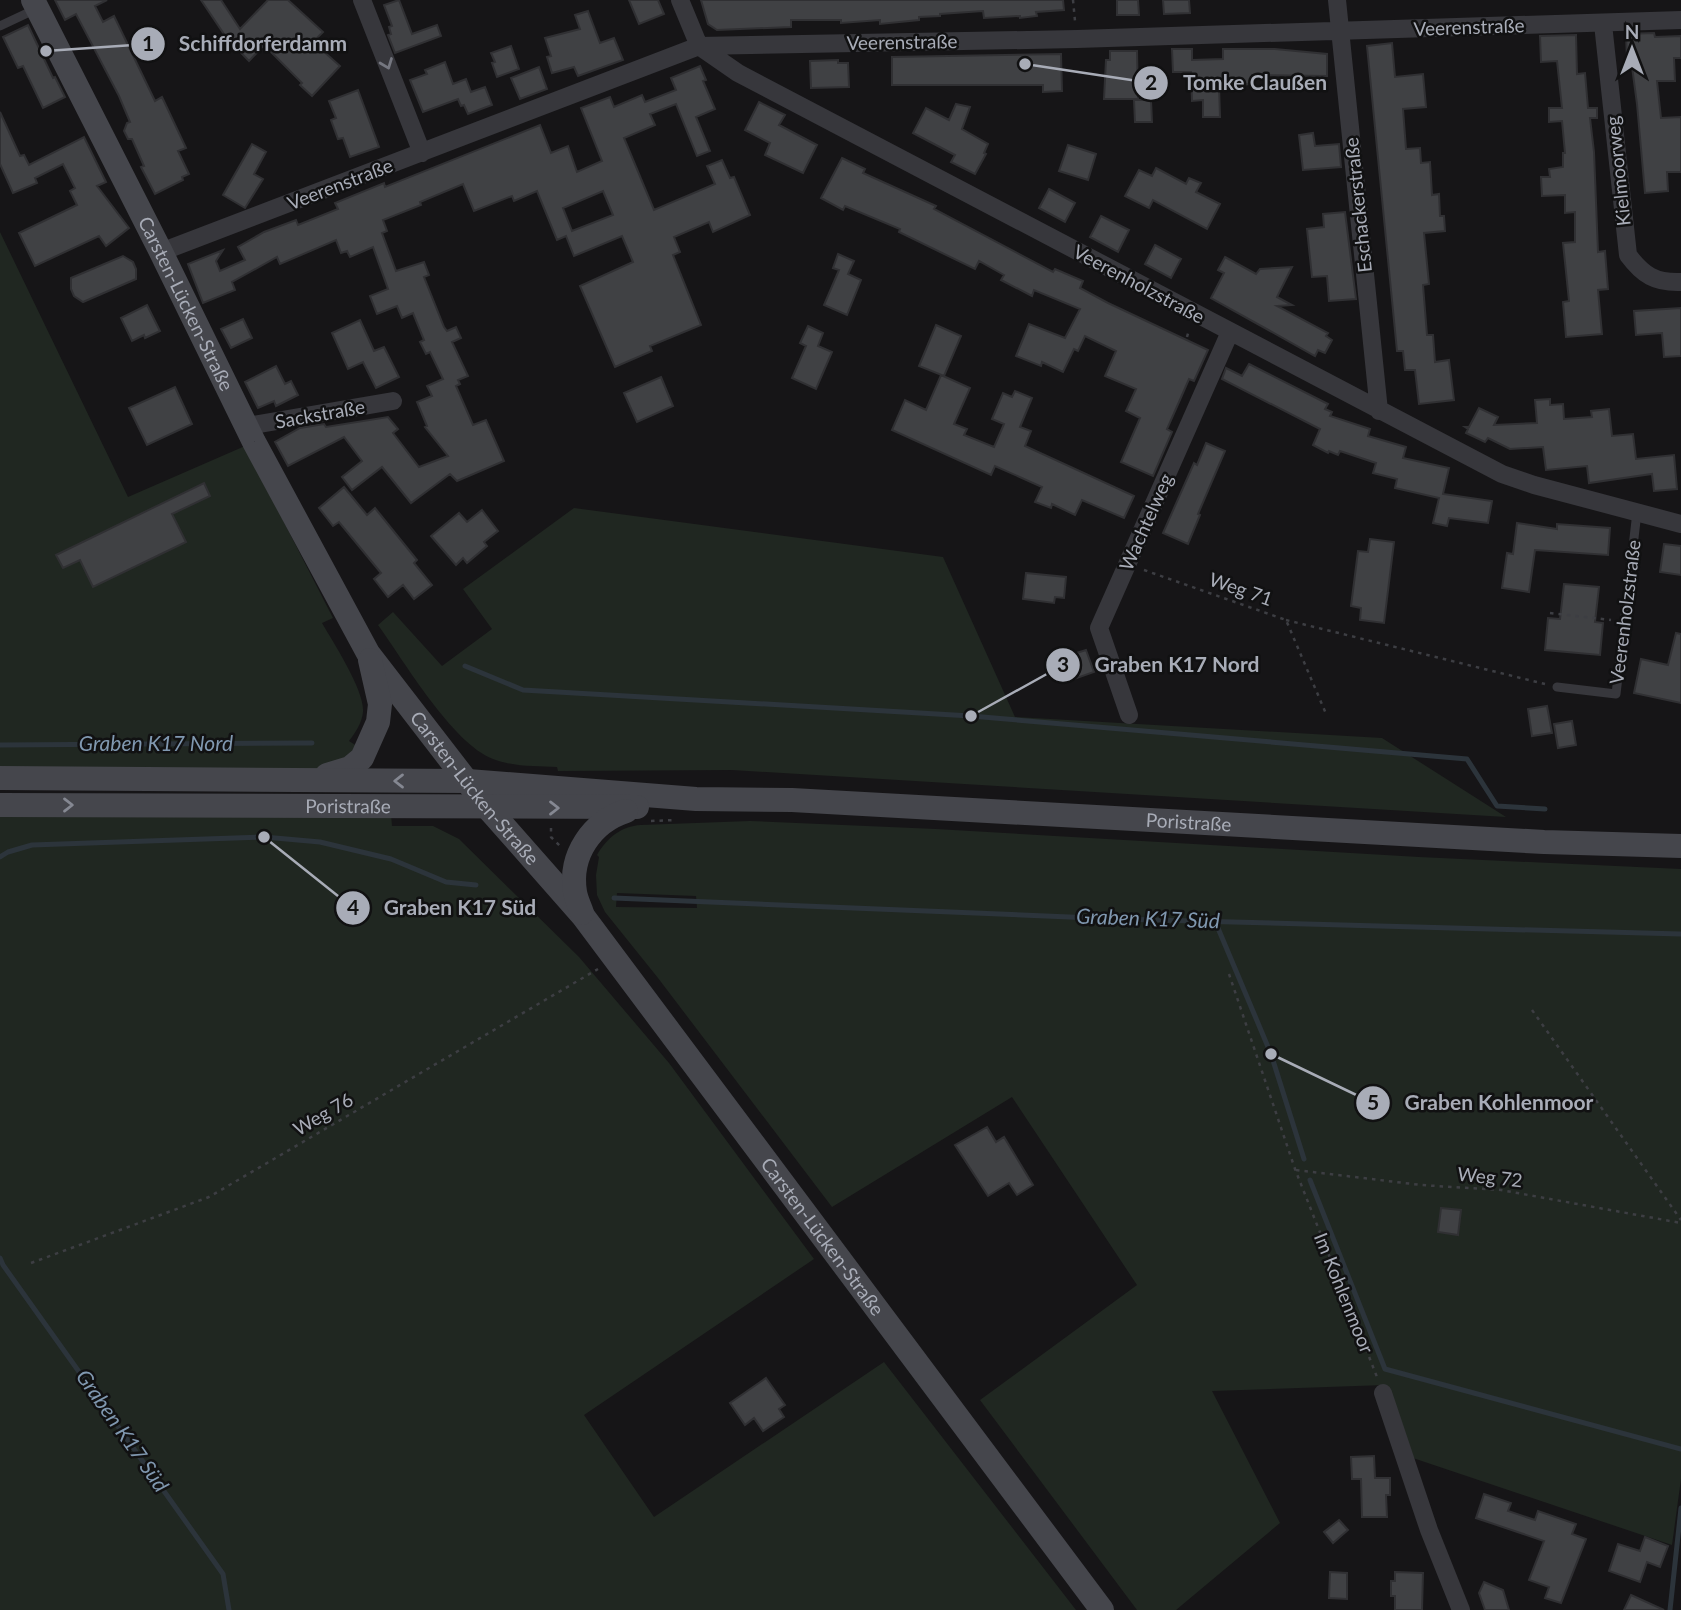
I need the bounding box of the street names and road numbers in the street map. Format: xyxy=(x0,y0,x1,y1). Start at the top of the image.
street label: Veerenstraße xyxy=(1413,13,1525,40)
street label: Veerenstraße xyxy=(846,29,958,54)
street label: Kielmoorweg xyxy=(1600,115,1635,227)
street label: Eschackerstraße xyxy=(1339,136,1376,274)
street label: Veerenstraße xyxy=(284,153,396,214)
street label: Carsten-Lücken-Straße xyxy=(134,212,239,394)
street label: Veerenholzstraße xyxy=(1070,239,1209,328)
street label: Sackstraße xyxy=(273,394,367,433)
street label: Wachtelweg xyxy=(1114,470,1177,574)
street label: Veerenholzstraße xyxy=(1604,538,1645,686)
street label: Weg 71 xyxy=(1206,567,1276,610)
street label: Carsten-Lücken-Straße xyxy=(406,706,544,869)
street label: Poristraße xyxy=(305,794,391,817)
street label: Poristraße xyxy=(1145,808,1232,836)
street label: Weg 76 xyxy=(289,1087,357,1140)
street label: Carsten-Lücken-Straße xyxy=(756,1153,890,1320)
street label: Weg 72 xyxy=(1456,1162,1524,1191)
street label: Im Kohlenmoor xyxy=(1310,1229,1379,1357)

